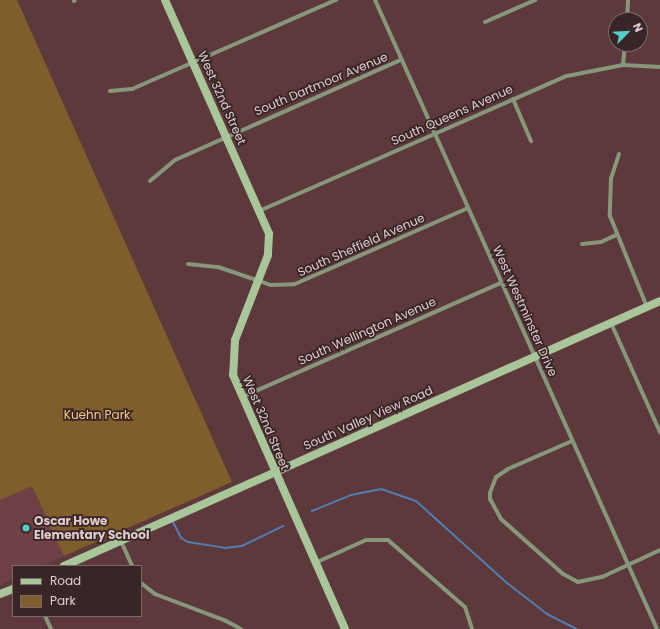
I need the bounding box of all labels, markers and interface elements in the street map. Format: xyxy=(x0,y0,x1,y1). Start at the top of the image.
north arrow xyxy=(608,12,648,52)
text: N xyxy=(629,20,647,35)
street label: West 32nd Street xyxy=(195,49,249,147)
street label: South Dartmoor Avenue xyxy=(252,49,390,119)
street label: South Queens Avenue xyxy=(389,82,515,148)
street label: South Sheffield Avenue xyxy=(295,210,427,280)
street label: West Westminster Drive xyxy=(490,243,560,379)
street label: South Wellington Avenue xyxy=(296,294,438,368)
street label: West 32nd Street xyxy=(240,374,292,472)
street label: South Valley View Road xyxy=(301,383,435,453)
park label: Kuehn Park xyxy=(64,408,130,422)
place label: Oscar Howe Elementary School xyxy=(34,514,149,542)
marker: Oscar Howe Elementary School xyxy=(21,523,31,533)
legend xyxy=(12,565,142,617)
text: Road xyxy=(50,572,81,589)
text: Park xyxy=(50,592,76,609)

